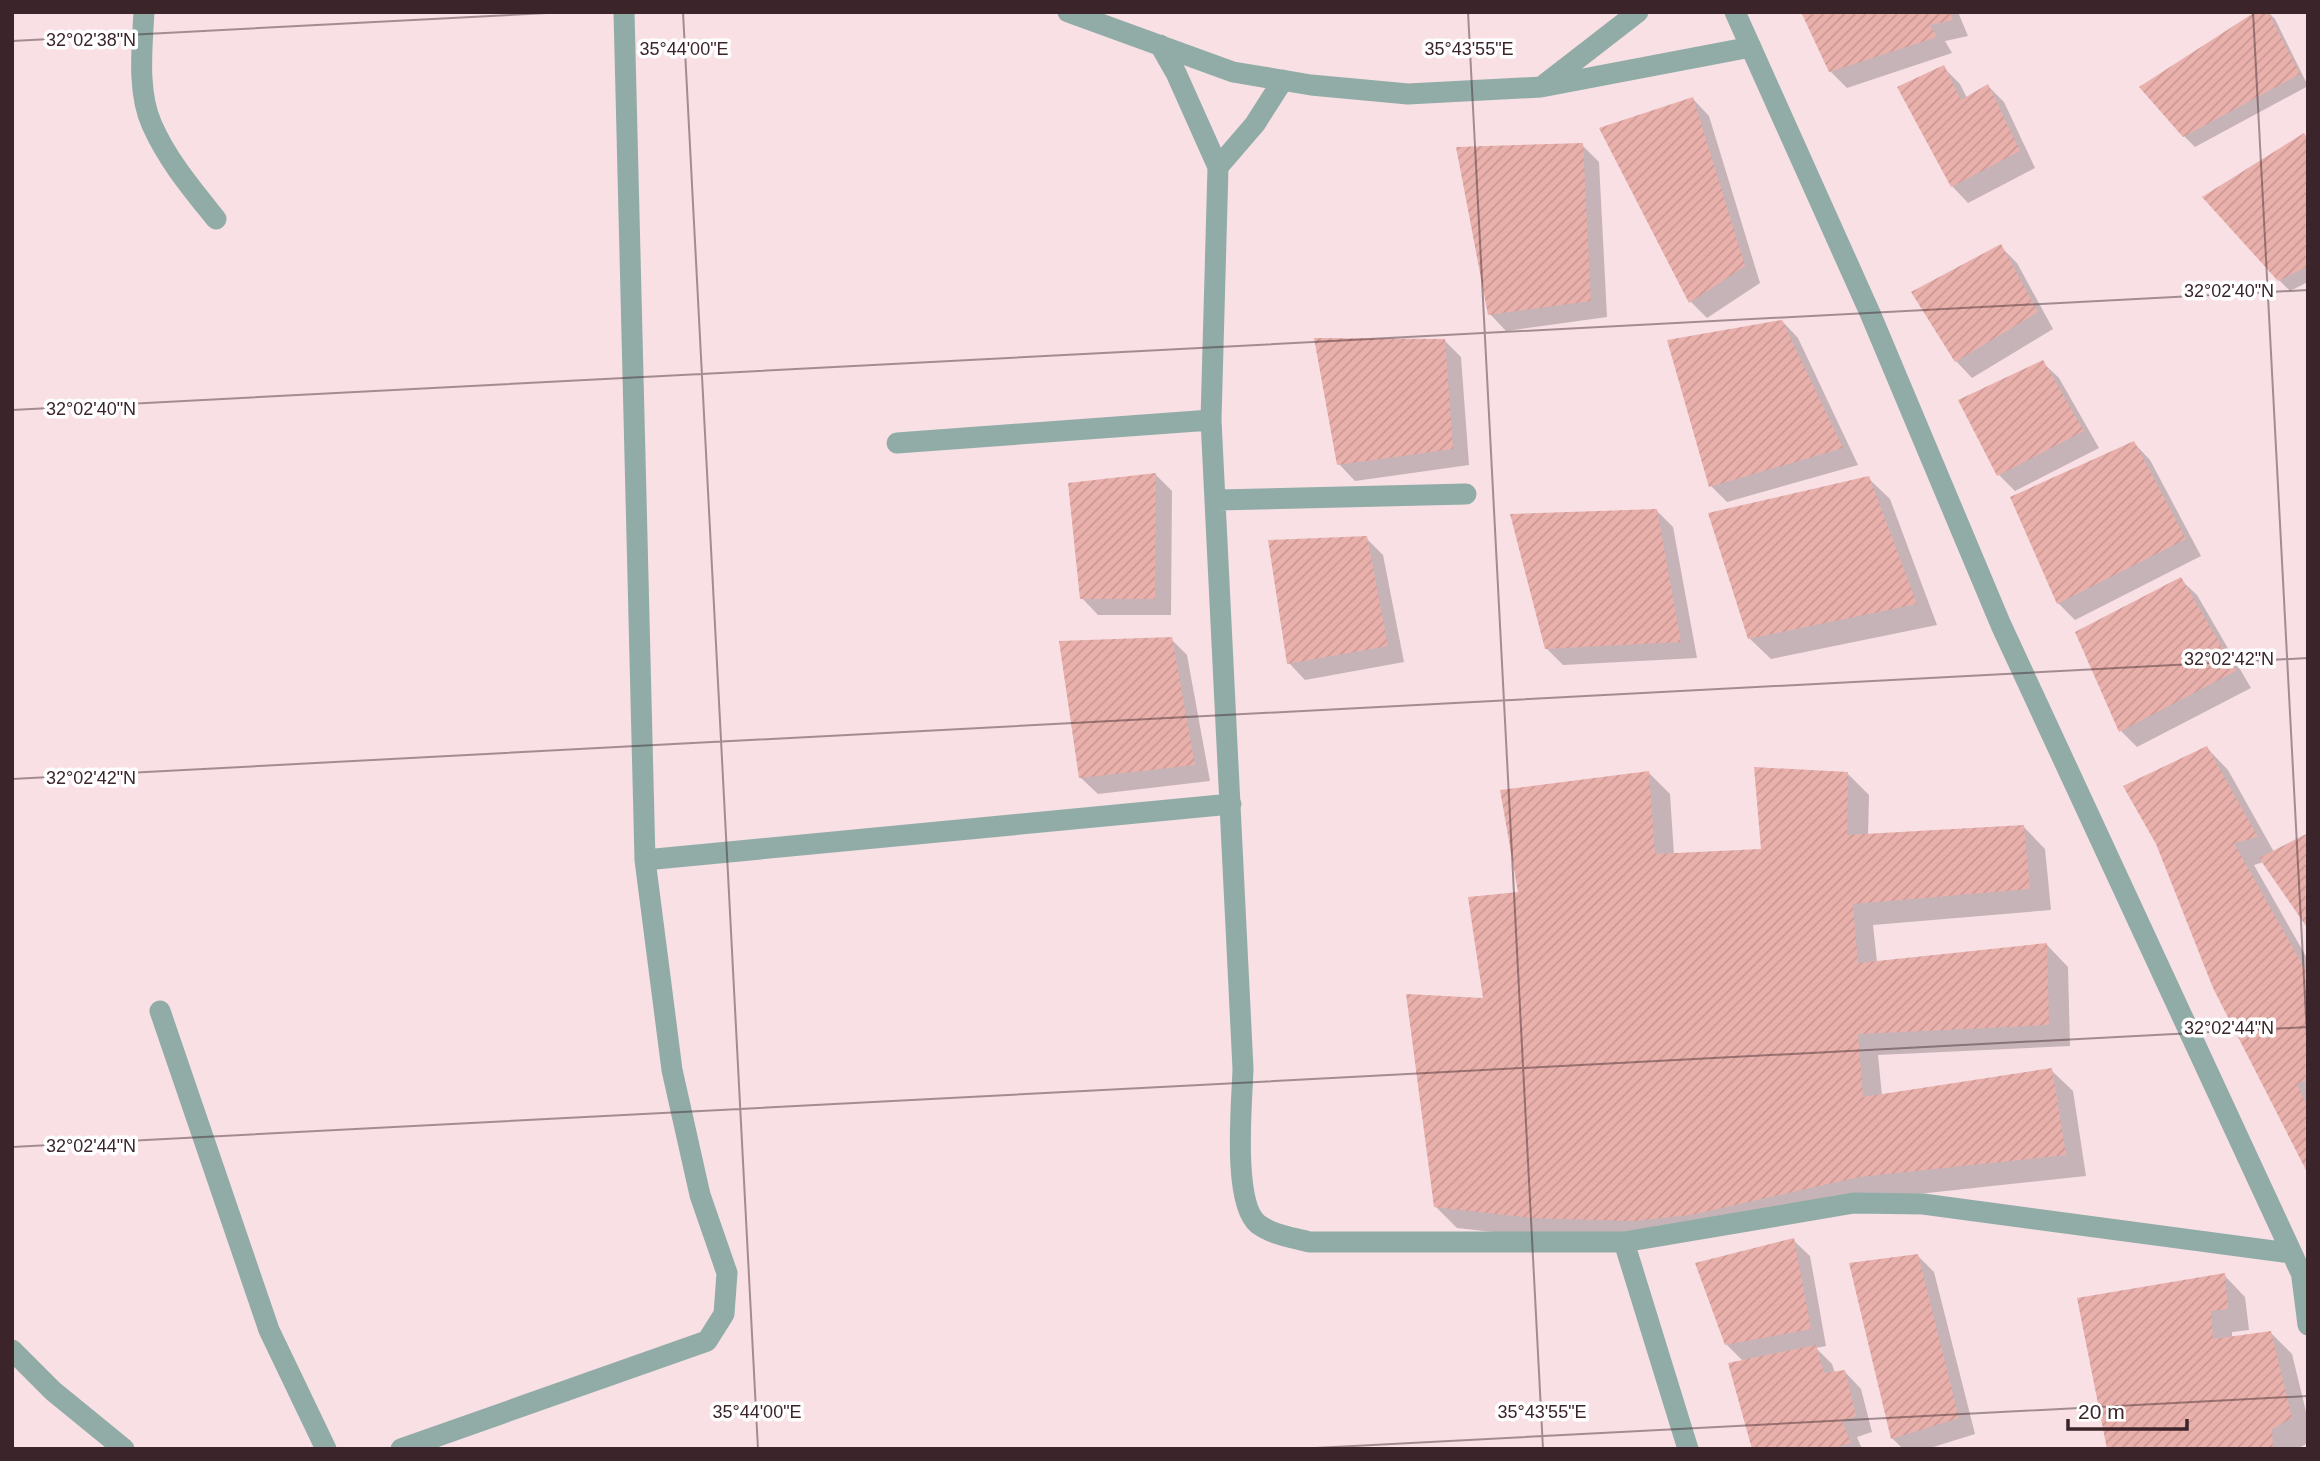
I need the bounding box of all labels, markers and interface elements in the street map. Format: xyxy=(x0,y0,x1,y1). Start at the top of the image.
text: 32°02'38"N xyxy=(46,30,136,50)
text: 35°44'00"E xyxy=(639,39,729,59)
text: 35°43'55"E xyxy=(1424,39,1514,59)
text: 32°02'40"N xyxy=(2184,281,2274,301)
text: 32°02'40"N xyxy=(46,399,136,419)
text: 32°02'42"N xyxy=(2184,649,2274,669)
text: 32°02'42"N xyxy=(46,768,136,788)
text: 32°02'44"N xyxy=(2184,1018,2274,1038)
text: 32°02'44"N xyxy=(46,1136,136,1156)
scale bar xyxy=(2068,1388,2187,1432)
text: 20 m xyxy=(2078,1400,2125,1423)
text: 35°44'00"E xyxy=(712,1402,802,1422)
text: 35°43'55"E xyxy=(1497,1402,1587,1422)

